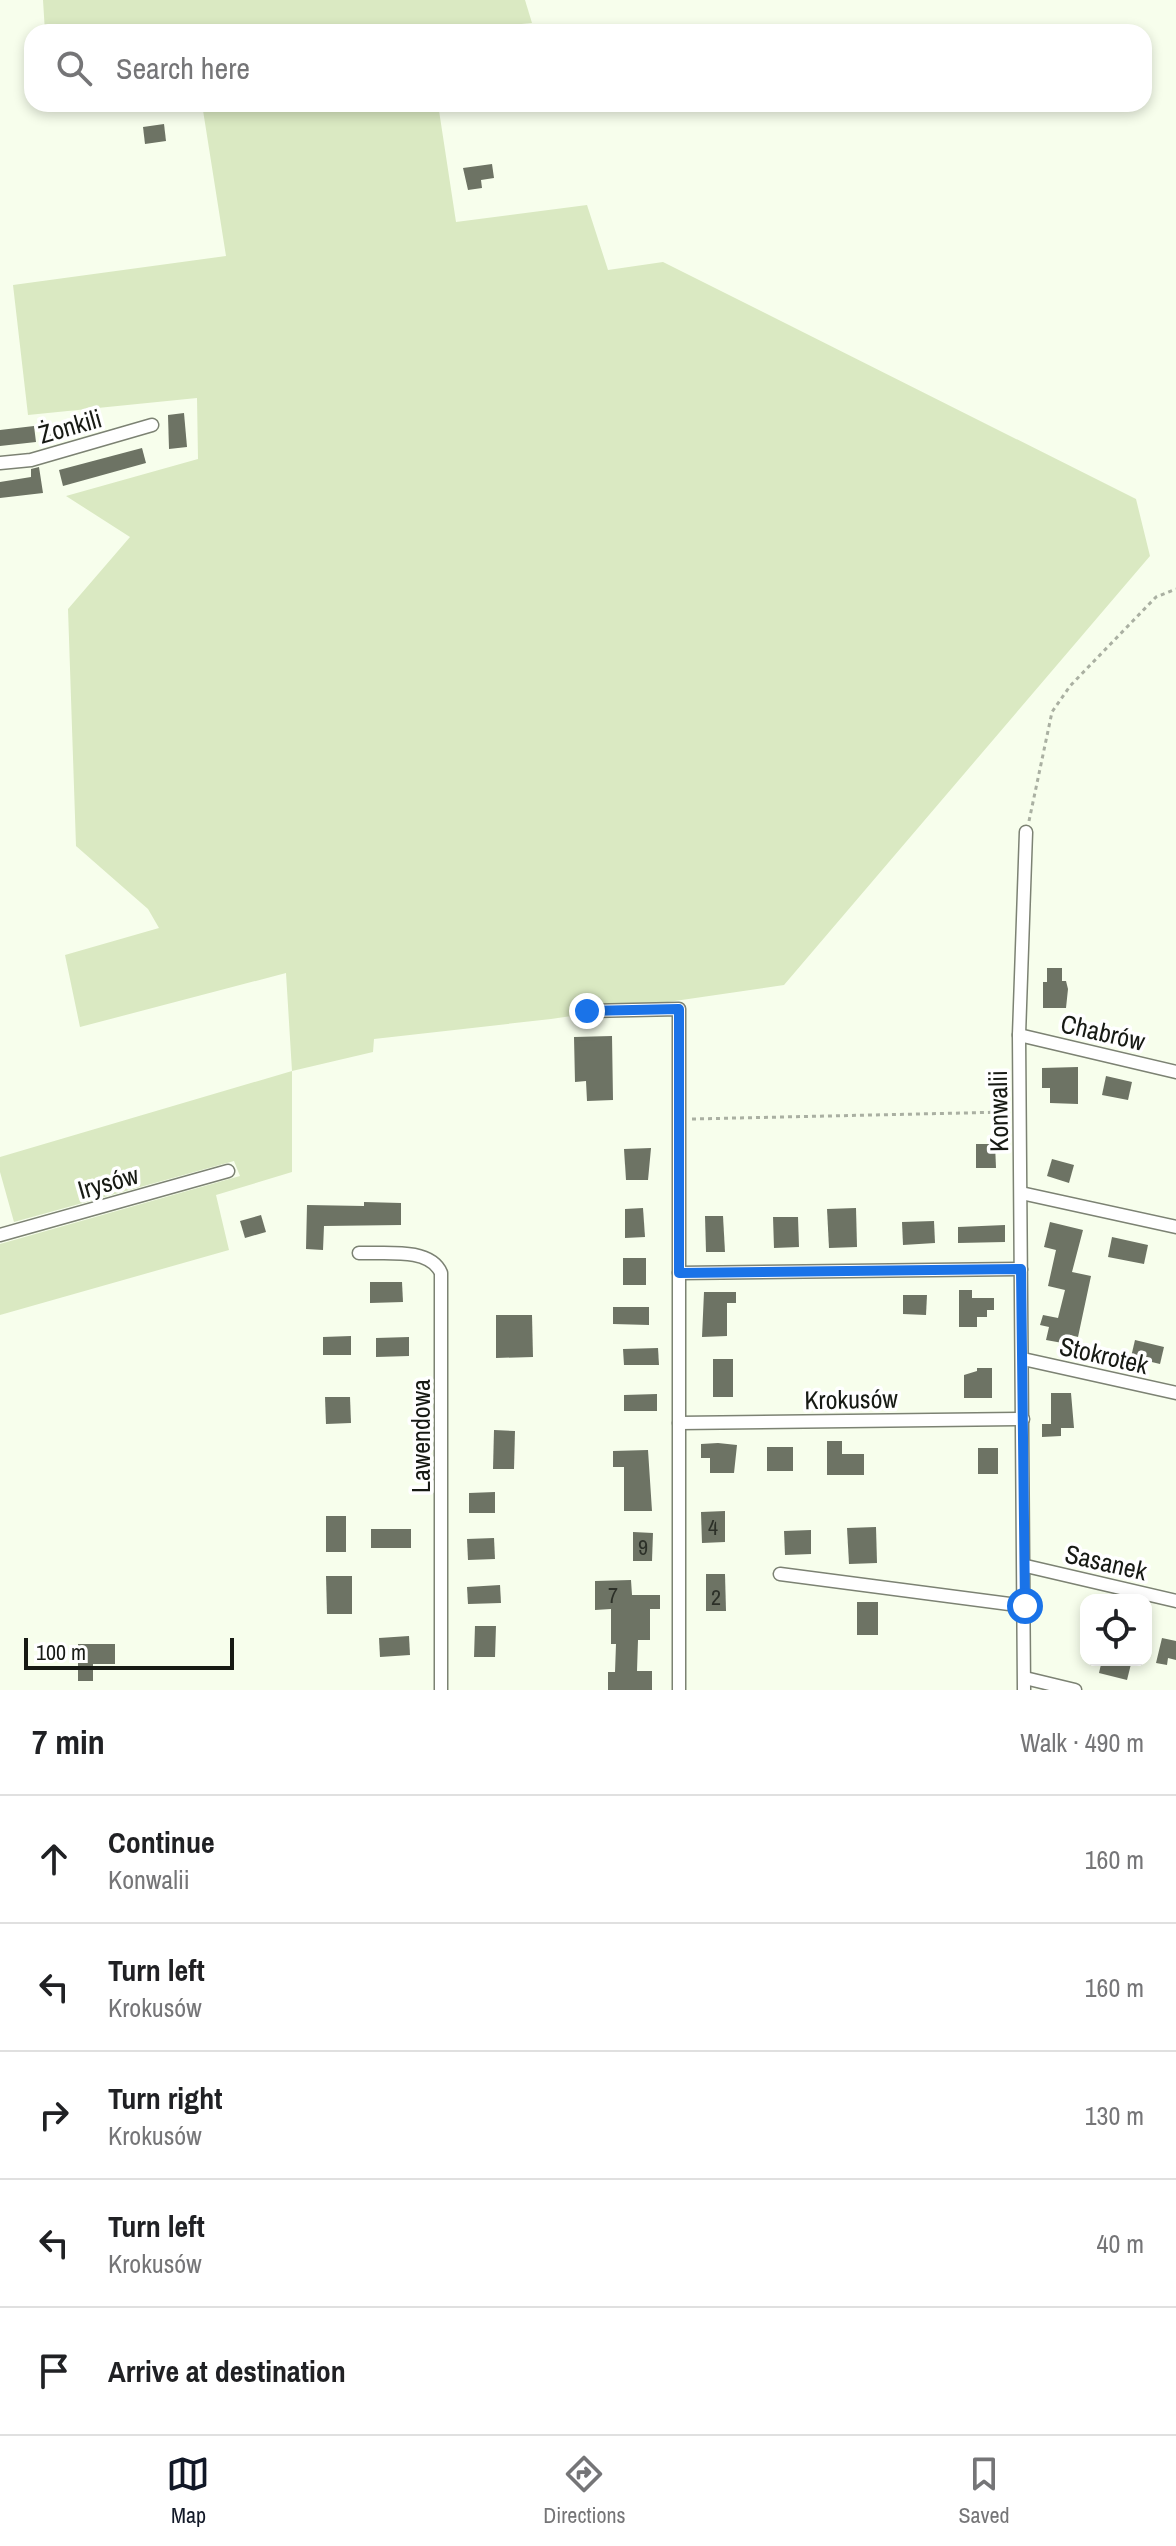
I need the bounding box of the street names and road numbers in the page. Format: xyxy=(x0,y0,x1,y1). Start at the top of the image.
street label: Żonkili xyxy=(34,400,106,452)
street label: Chabrów xyxy=(1058,1005,1149,1059)
street label: Konwalii xyxy=(980,1070,1016,1152)
street label: Irysów xyxy=(74,1157,143,1207)
street label: Stokrotek xyxy=(1056,1328,1152,1382)
street label: Lawendowa xyxy=(403,1379,438,1493)
street label: Krokusów xyxy=(804,1381,899,1417)
street label: Sasanek xyxy=(1062,1536,1151,1588)

